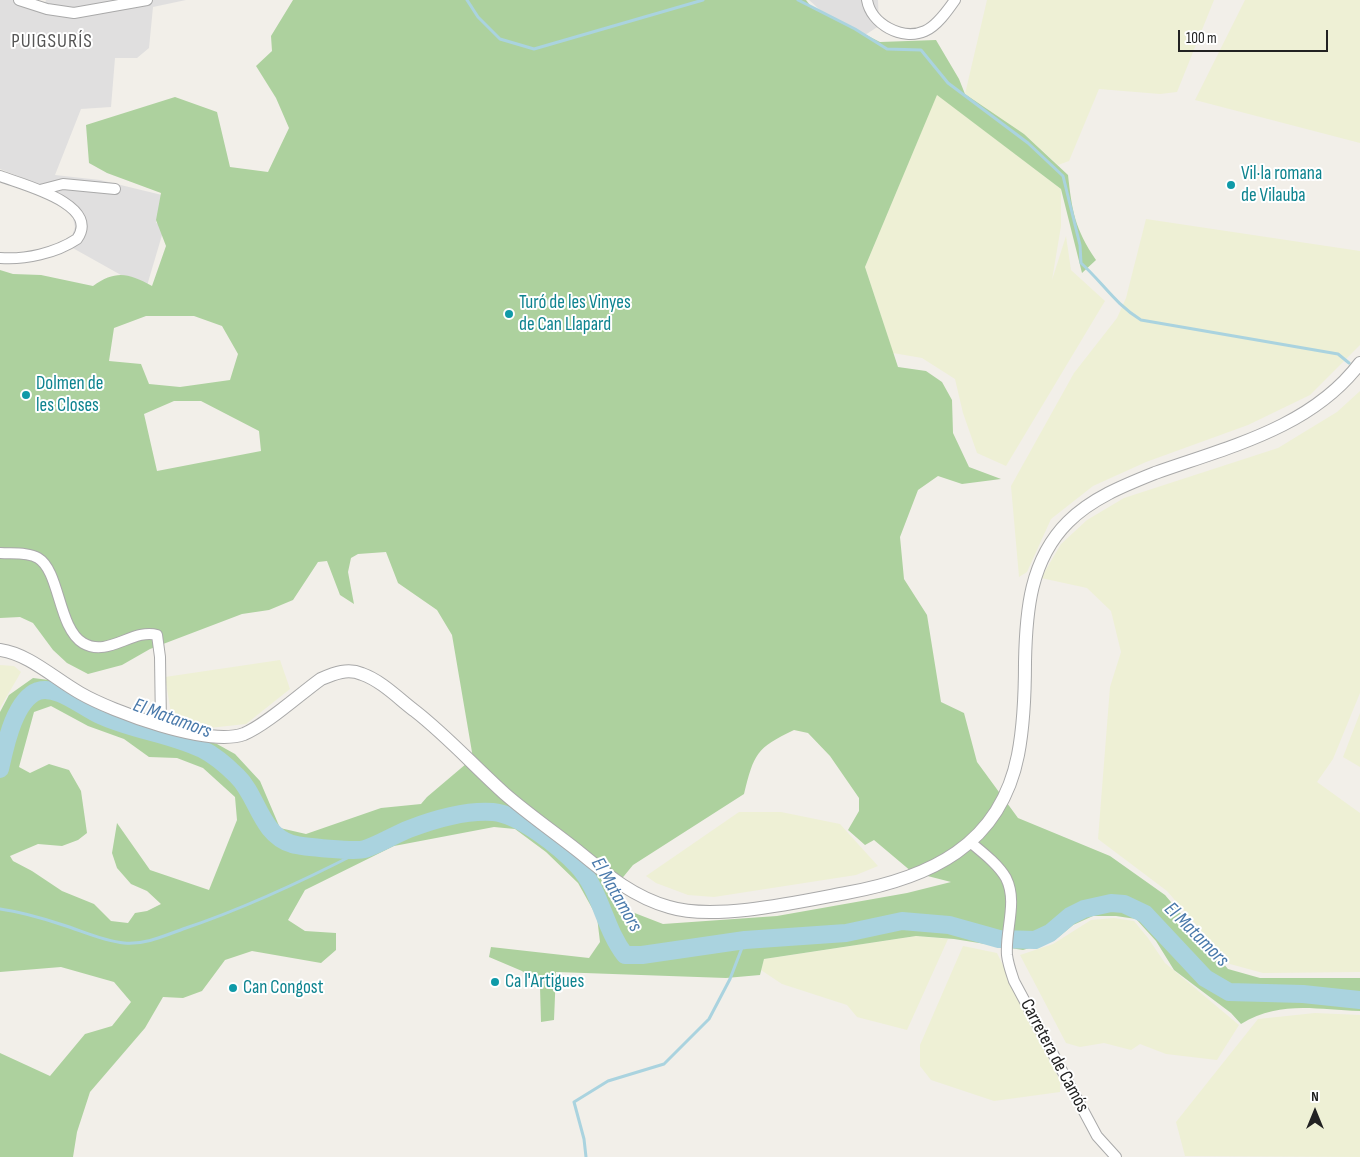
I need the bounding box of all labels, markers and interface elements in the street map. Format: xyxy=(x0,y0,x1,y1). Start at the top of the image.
scale bar xyxy=(1180,20,1330,52)
text: 100 m xyxy=(1186,29,1217,48)
district label: PUIGSURÍS xyxy=(10,30,94,54)
place label: Vil·la romana de Vilauba xyxy=(1241,163,1322,207)
marker: Vil·la romana de Vilauba xyxy=(1225,179,1237,191)
place label: Turó de les Vinyes de Can Llapard xyxy=(519,292,631,336)
marker: Turó de les Vinyes de Can Llapard xyxy=(503,308,515,320)
place label: Dolmen de les Closes xyxy=(36,373,103,417)
marker: Dolmen de les Closes xyxy=(20,389,32,401)
water label: El Matamors xyxy=(129,694,215,744)
water label: El Matamors xyxy=(585,854,647,936)
water label: El Matamors xyxy=(1159,898,1233,972)
place label: Ca l'Artigues xyxy=(505,971,584,993)
marker: Ca l'Artigues xyxy=(489,976,501,988)
place label: Can Congost xyxy=(243,977,323,999)
marker: Can Congost xyxy=(227,982,239,994)
street label: Carretera de Camós xyxy=(1015,996,1093,1116)
north arrow xyxy=(1290,1087,1340,1137)
text: N xyxy=(1311,1088,1319,1105)

